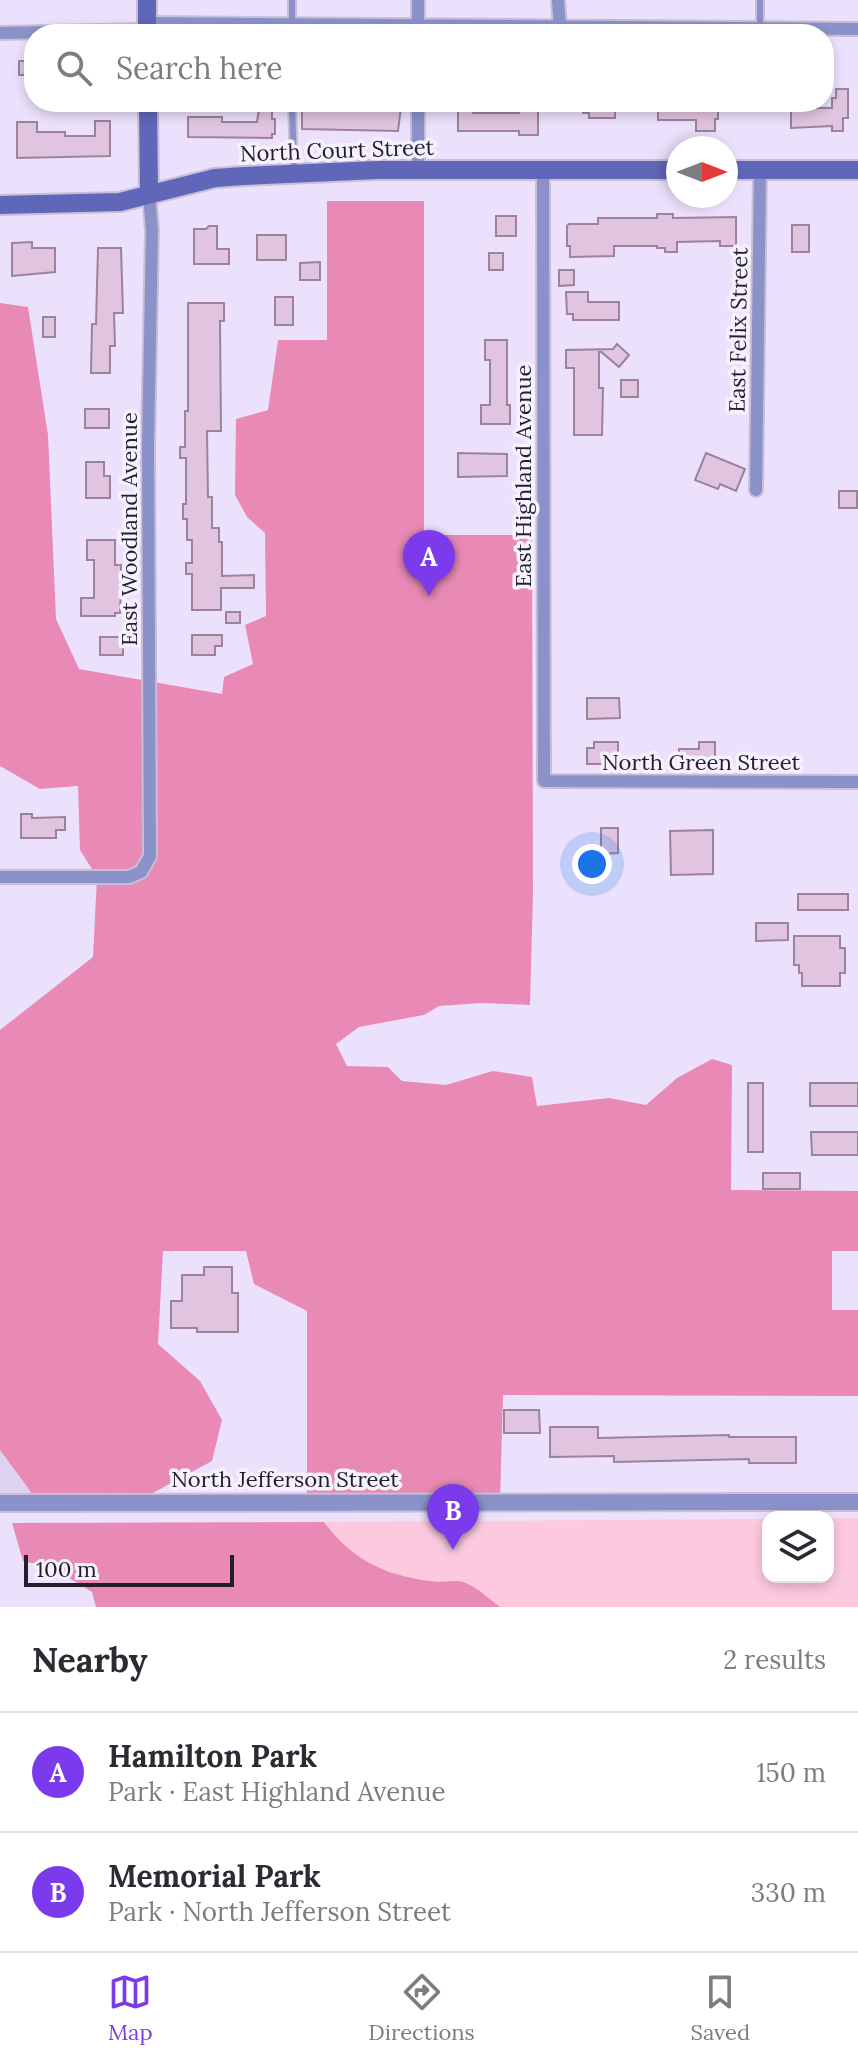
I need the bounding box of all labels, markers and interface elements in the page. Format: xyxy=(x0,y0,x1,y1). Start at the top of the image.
search box xyxy=(24,24,834,112)
icon: search xyxy=(52,46,96,90)
text: Search here xyxy=(116,49,283,87)
street label: North Court Street xyxy=(239,133,435,167)
north arrow xyxy=(666,136,738,208)
street label: East Felix Street xyxy=(723,247,753,413)
street label: East Highland Avenue xyxy=(509,364,537,587)
street label: East Woodland Avenue xyxy=(115,412,143,646)
pin: A xyxy=(403,530,455,596)
street label: North Green Street xyxy=(602,748,800,776)
your location xyxy=(572,844,612,884)
street label: North Jefferson Street xyxy=(171,1465,399,1493)
pin: B xyxy=(427,1484,479,1550)
map controls xyxy=(762,1511,834,1583)
button: layers xyxy=(762,1511,834,1583)
scale bar xyxy=(24,1551,234,1587)
text: 100 m xyxy=(36,1555,97,1583)
text: Nearby xyxy=(32,1638,148,1681)
text: 2 results xyxy=(723,1643,826,1676)
text: Hamilton Park xyxy=(108,1737,317,1775)
text: A xyxy=(49,1756,67,1789)
text: 150 m xyxy=(756,1756,826,1789)
text: Park · East Highland Avenue xyxy=(108,1775,446,1808)
text: Memorial Park xyxy=(108,1857,321,1895)
text: B xyxy=(49,1876,67,1909)
text: 330 m xyxy=(751,1876,826,1909)
text: Park · North Jefferson Street xyxy=(108,1895,451,1928)
tab: Map xyxy=(108,1970,153,2046)
tab: Directions xyxy=(368,1970,475,2046)
tab: Saved xyxy=(691,1970,750,2046)

